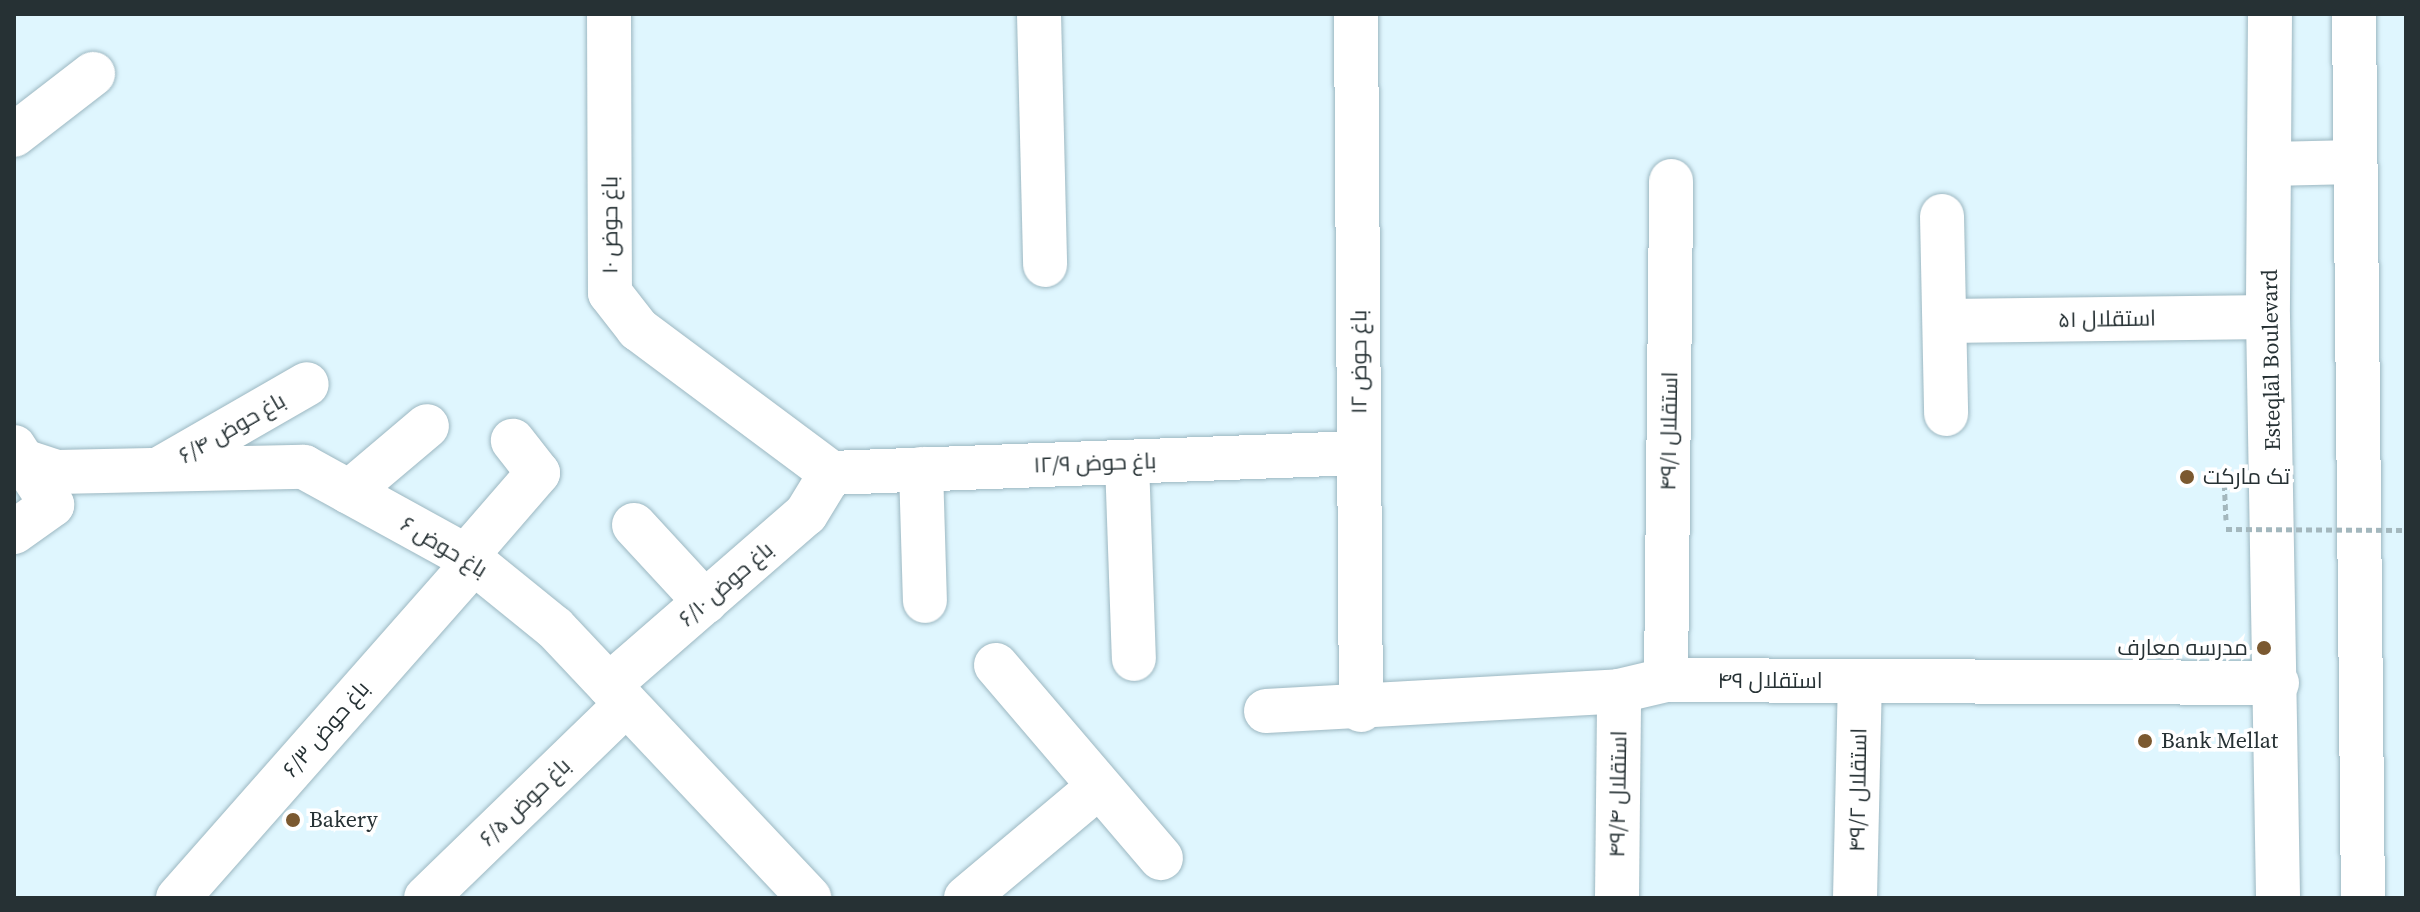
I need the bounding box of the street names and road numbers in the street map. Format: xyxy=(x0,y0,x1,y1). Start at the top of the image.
street label: ۱۰ باغ حوض xyxy=(597,176,623,274)
street label: Esteqlāl Boulevard xyxy=(2256,269,2286,451)
street label: ۵۱ استقلال xyxy=(2058,305,2156,333)
street label: ۱۲ باغ حوض xyxy=(1346,310,1372,414)
street label: ۴۹/۱ استقلال xyxy=(1655,371,1683,491)
street label: ۶/۴ باغ حوض xyxy=(174,387,290,469)
street label: ۱۲/۹ باغ حوض xyxy=(1033,448,1157,478)
street label: ۶ باغ حوض xyxy=(396,511,492,583)
street label: ۶/۱۰ باغ حوض xyxy=(674,536,778,632)
street label: ۴۹ استقلال xyxy=(1717,668,1823,694)
street label: ۶/۳ باغ حوض xyxy=(277,676,375,782)
street label: ۴۹/۲ استقلال xyxy=(1844,728,1872,852)
street label: ۴۹/۴ استقلال xyxy=(1604,730,1632,858)
street label: ۶/۵ باغ حوض xyxy=(474,752,576,852)

